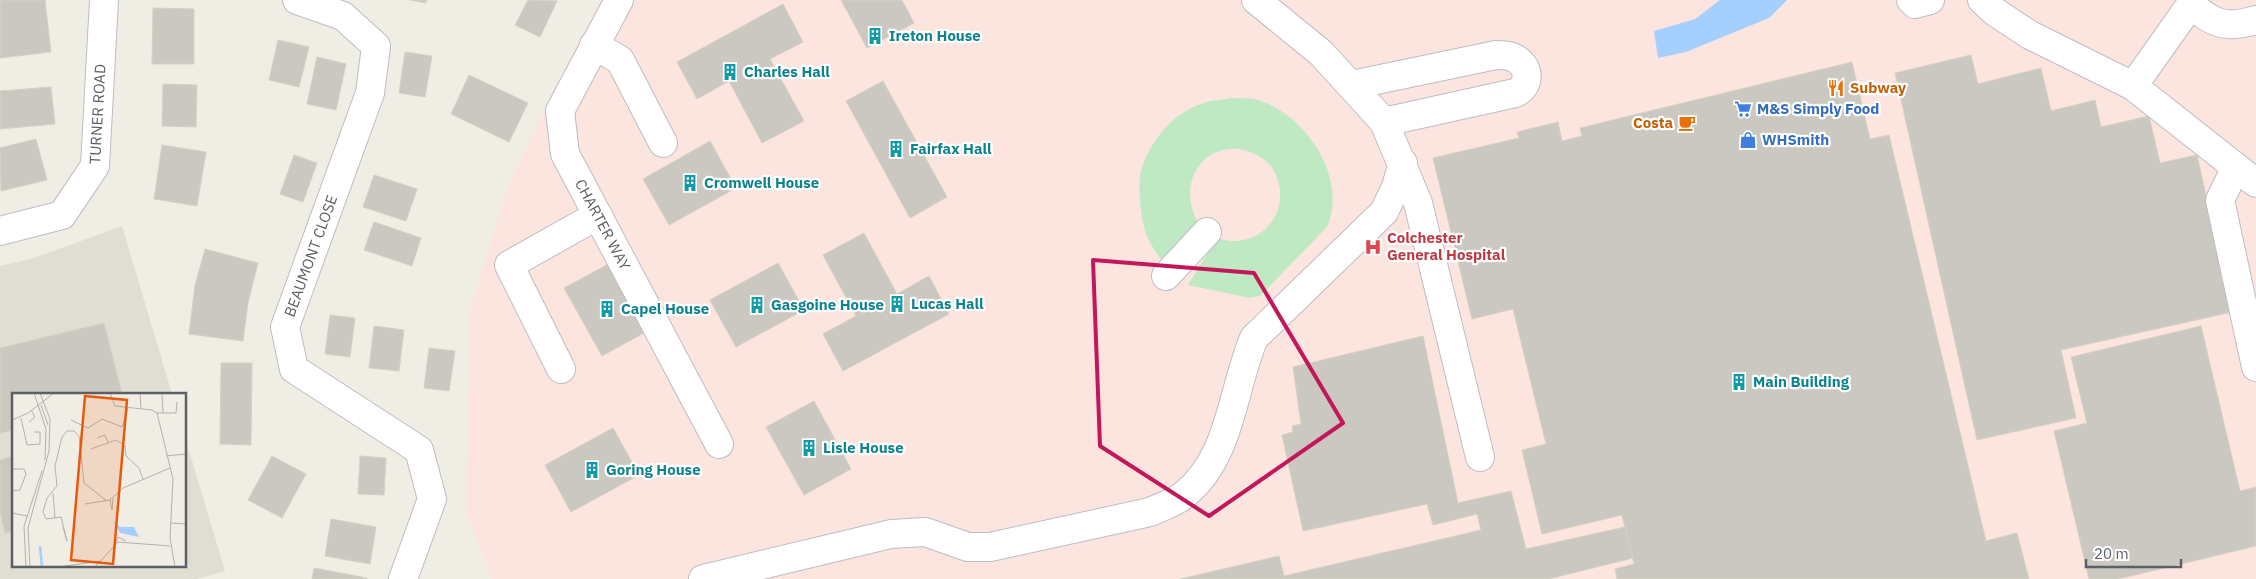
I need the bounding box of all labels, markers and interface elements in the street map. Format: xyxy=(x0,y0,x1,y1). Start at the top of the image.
building icon: Ireton House xyxy=(865,26,885,46)
place label: Ireton House xyxy=(889,26,981,45)
building icon: Charles Hall xyxy=(720,62,740,82)
place label: Charles Hall xyxy=(744,62,830,81)
street label: TURNER ROAD xyxy=(85,63,110,165)
restaurant icon: Subway xyxy=(1826,78,1846,98)
place label: Subway xyxy=(1850,78,1906,97)
supermarket icon: M&S Simply Food xyxy=(1733,99,1753,119)
place label: M&S Simply Food xyxy=(1757,99,1879,118)
place label: Costa xyxy=(1633,113,1673,132)
cafe icon: Costa xyxy=(1677,113,1697,133)
shop icon: WHSmith xyxy=(1738,130,1758,150)
place label: WHSmith xyxy=(1762,130,1829,149)
building icon: Fairfax Hall xyxy=(886,139,906,159)
place label: Fairfax Hall xyxy=(910,139,992,158)
building icon: Cromwell House xyxy=(680,173,700,193)
place label: Cromwell House xyxy=(704,173,819,192)
street label: CHARTER WAY xyxy=(571,176,635,273)
street label: BEAUMONT CLOSE xyxy=(280,192,341,319)
place label: Colchester General Hospital xyxy=(1387,228,1506,264)
hospital icon: Colchester General Hospital xyxy=(1363,237,1383,257)
building icon: Lucas Hall xyxy=(887,294,907,314)
place label: Lucas Hall xyxy=(911,294,984,313)
building icon: Gasgoine House xyxy=(747,295,767,315)
place label: Gasgoine House xyxy=(771,295,884,314)
building icon: Capel House xyxy=(597,299,617,319)
place label: Capel House xyxy=(621,299,709,318)
building icon: Main Building xyxy=(1729,372,1749,392)
place label: Main Building xyxy=(1753,372,1850,391)
inset map xyxy=(12,393,186,566)
building icon: Lisle House xyxy=(799,438,819,458)
place label: Lisle House xyxy=(823,438,904,457)
building icon: Goring House xyxy=(582,460,602,480)
place label: Goring House xyxy=(606,460,701,479)
scale bar xyxy=(2086,536,2181,568)
text: 20 m xyxy=(2094,544,2129,563)

